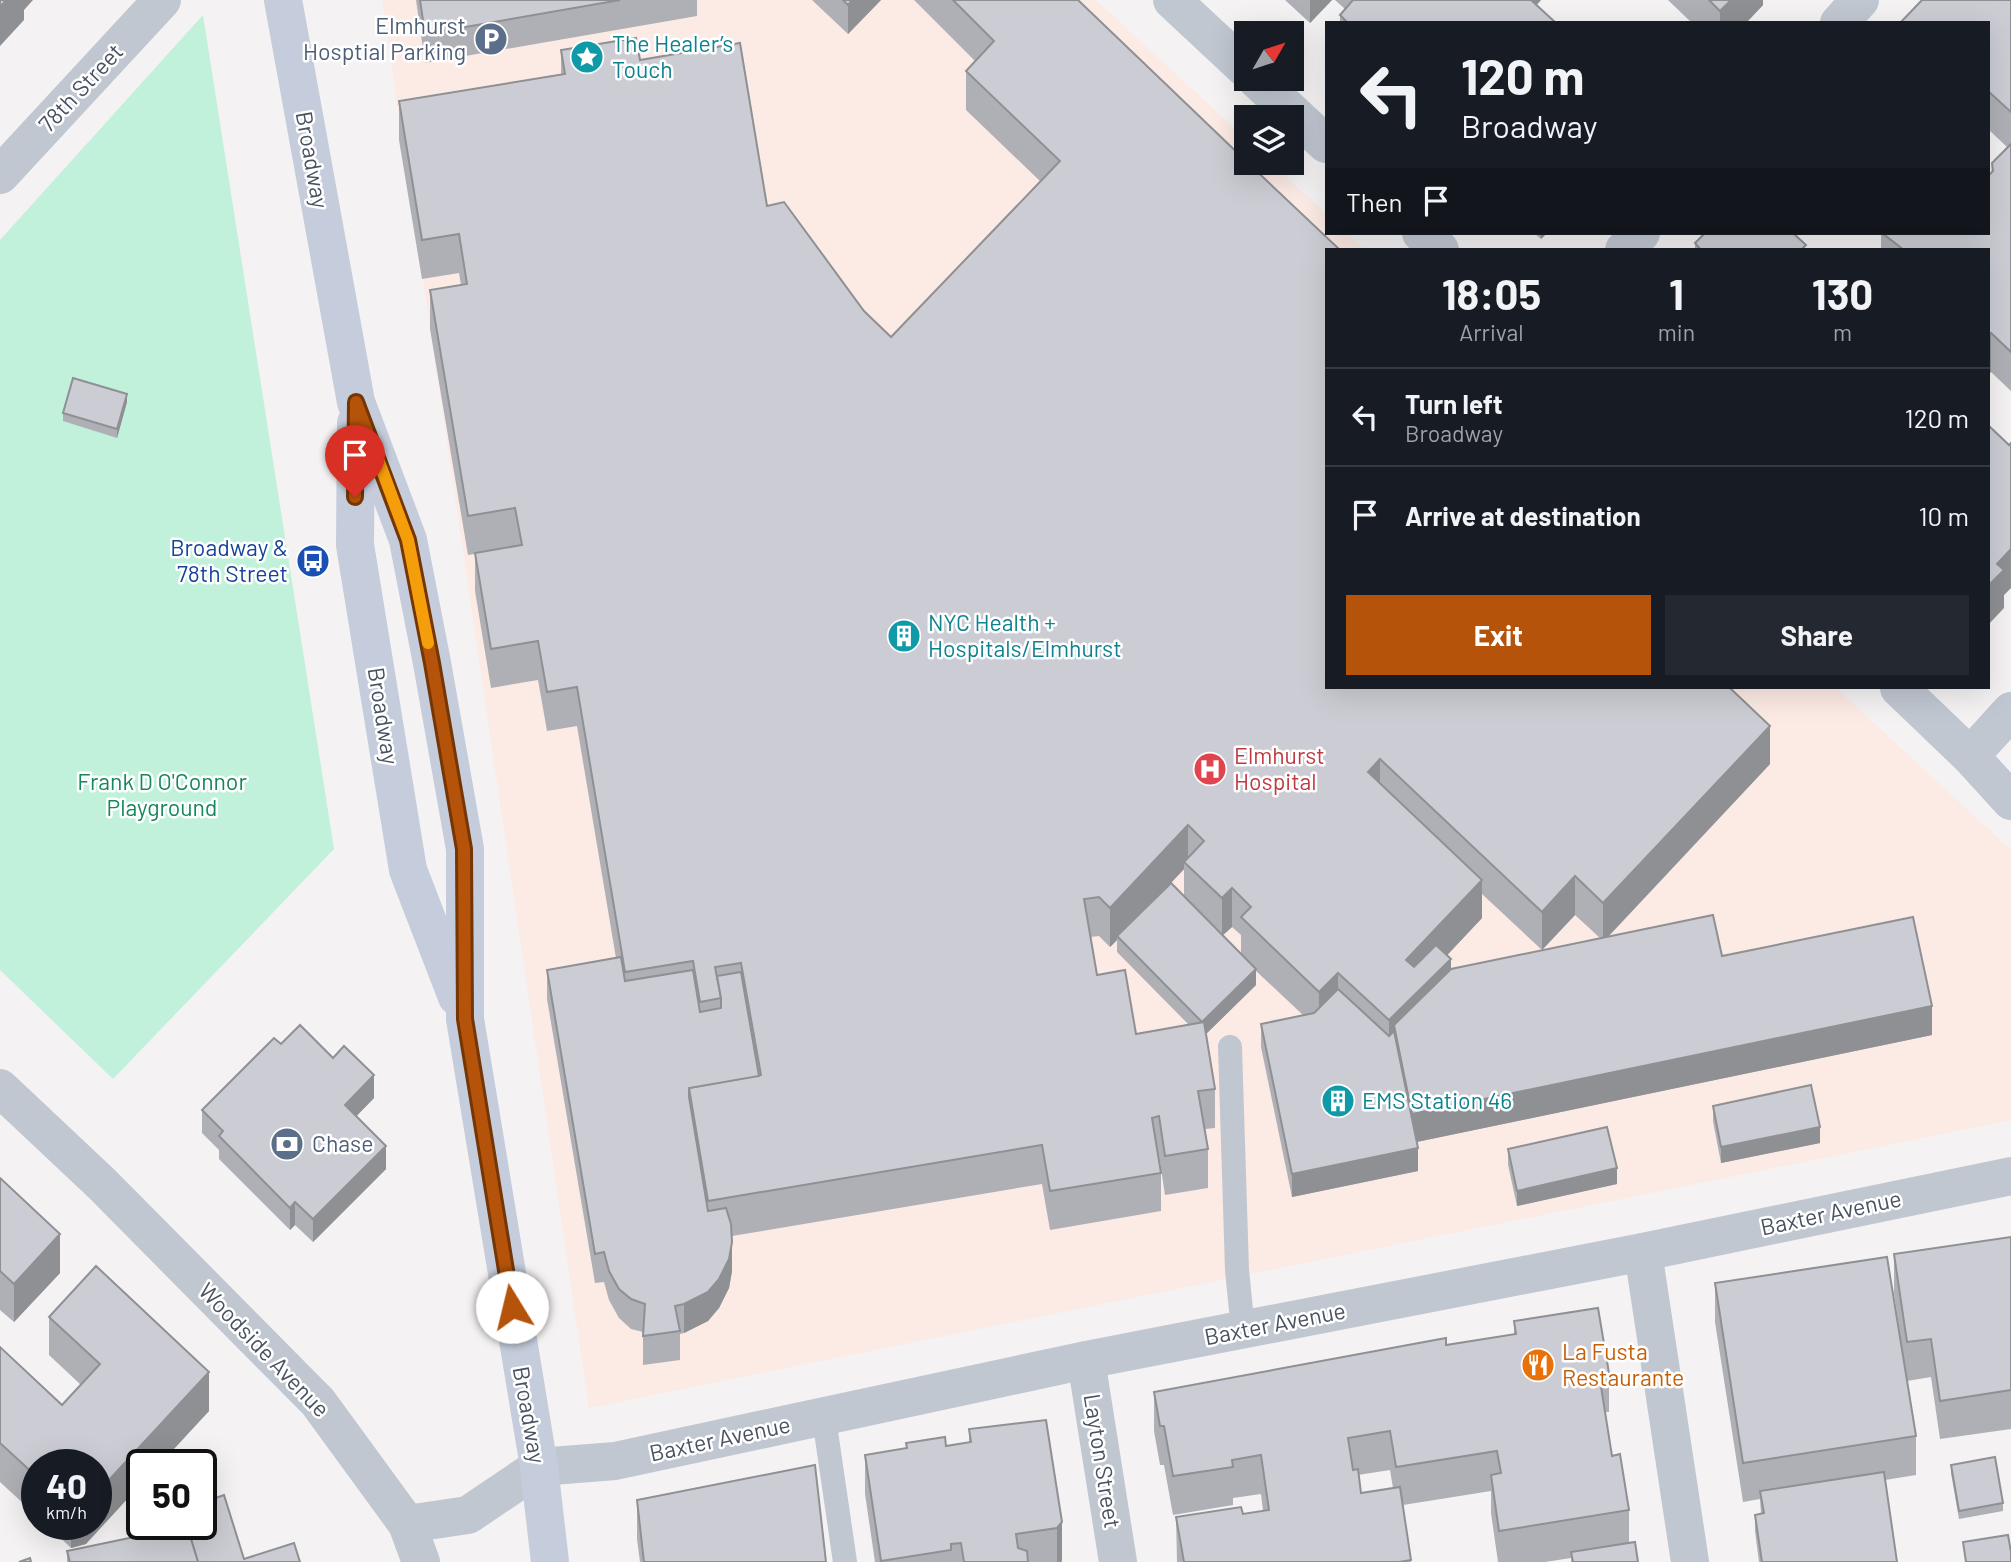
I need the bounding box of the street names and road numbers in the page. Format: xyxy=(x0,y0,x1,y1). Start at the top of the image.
street label: 78th Street xyxy=(32,37,128,137)
street label: Broadway xyxy=(291,109,335,211)
street label: Broadway xyxy=(362,665,406,767)
street label: Baxter Avenue xyxy=(1758,1183,1904,1241)
street label: Woodside Avenue xyxy=(193,1276,336,1422)
street label: Baxter Avenue xyxy=(1202,1296,1348,1350)
street label: Broadway xyxy=(508,1364,552,1466)
street label: Layton Street xyxy=(1079,1392,1127,1530)
street label: Baxter Avenue xyxy=(647,1409,793,1467)

